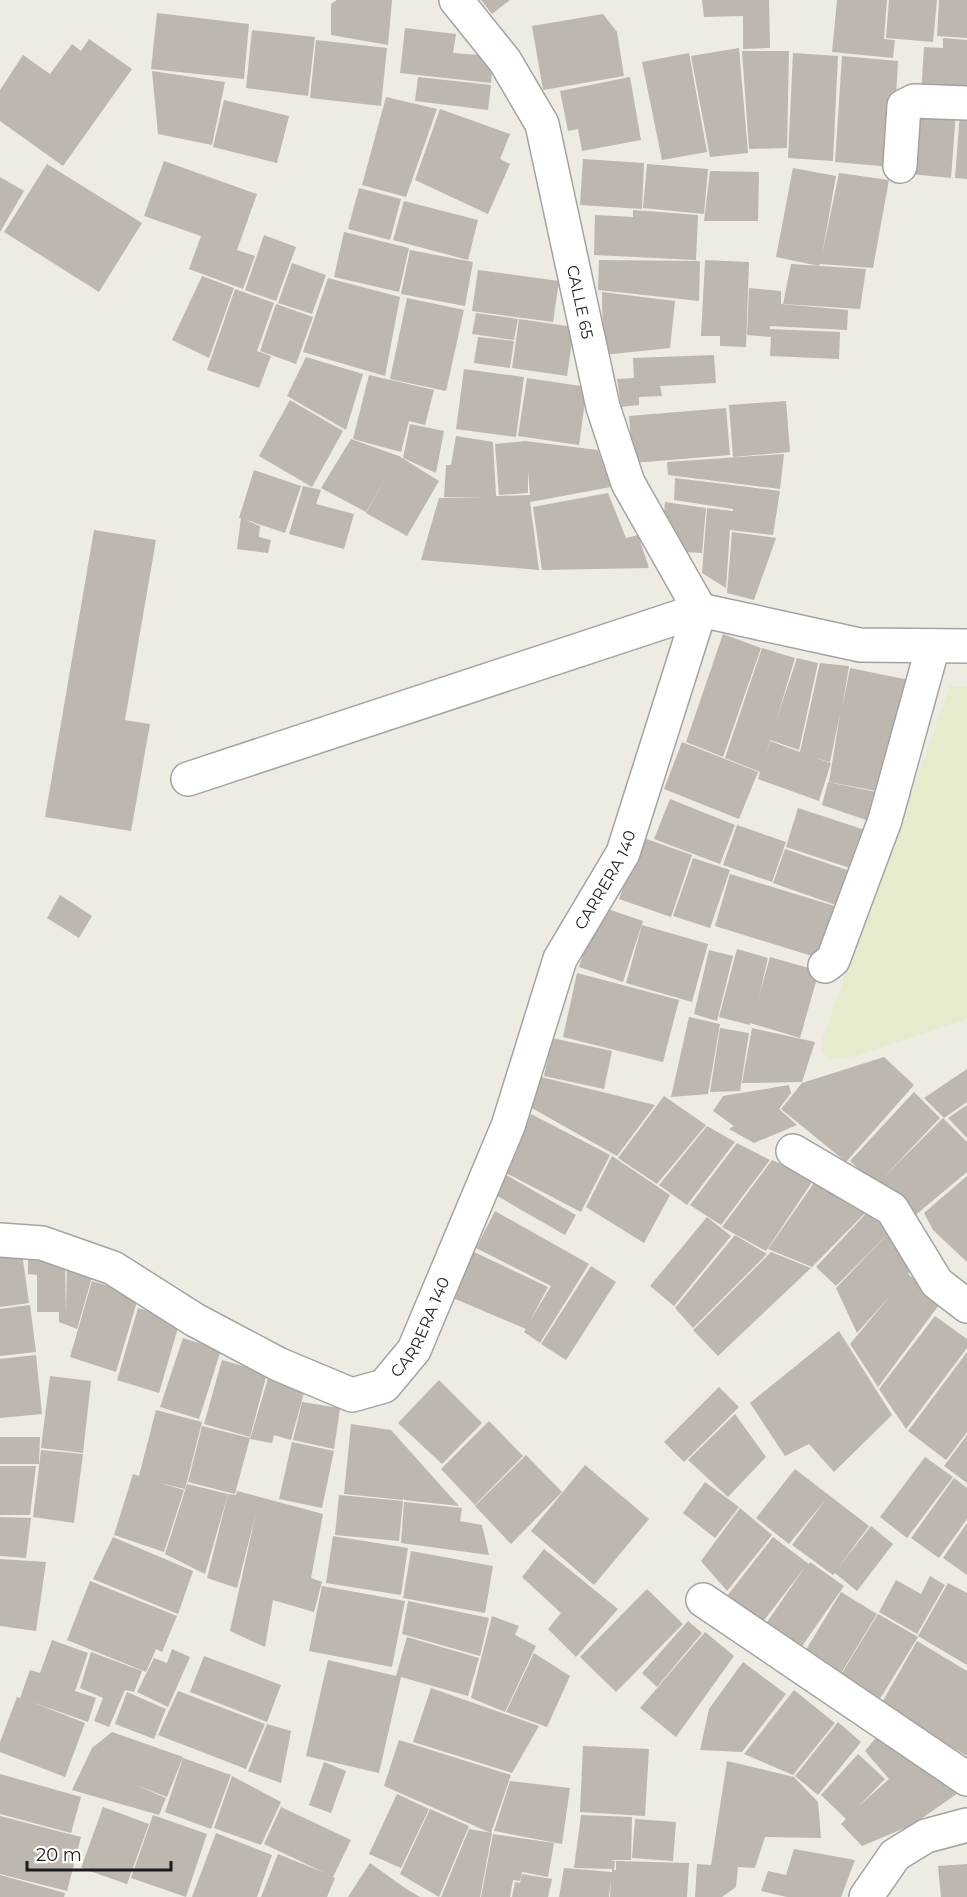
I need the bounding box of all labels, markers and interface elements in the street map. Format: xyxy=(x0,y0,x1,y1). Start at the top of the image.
street label: CALLE 65 xyxy=(563,263,597,341)
street label: CARRERA 140 xyxy=(570,828,639,933)
street label: CARRERA 140 xyxy=(386,1274,453,1381)
scale bar xyxy=(27,1834,171,1872)
text: 20 m xyxy=(36,1844,82,1866)

